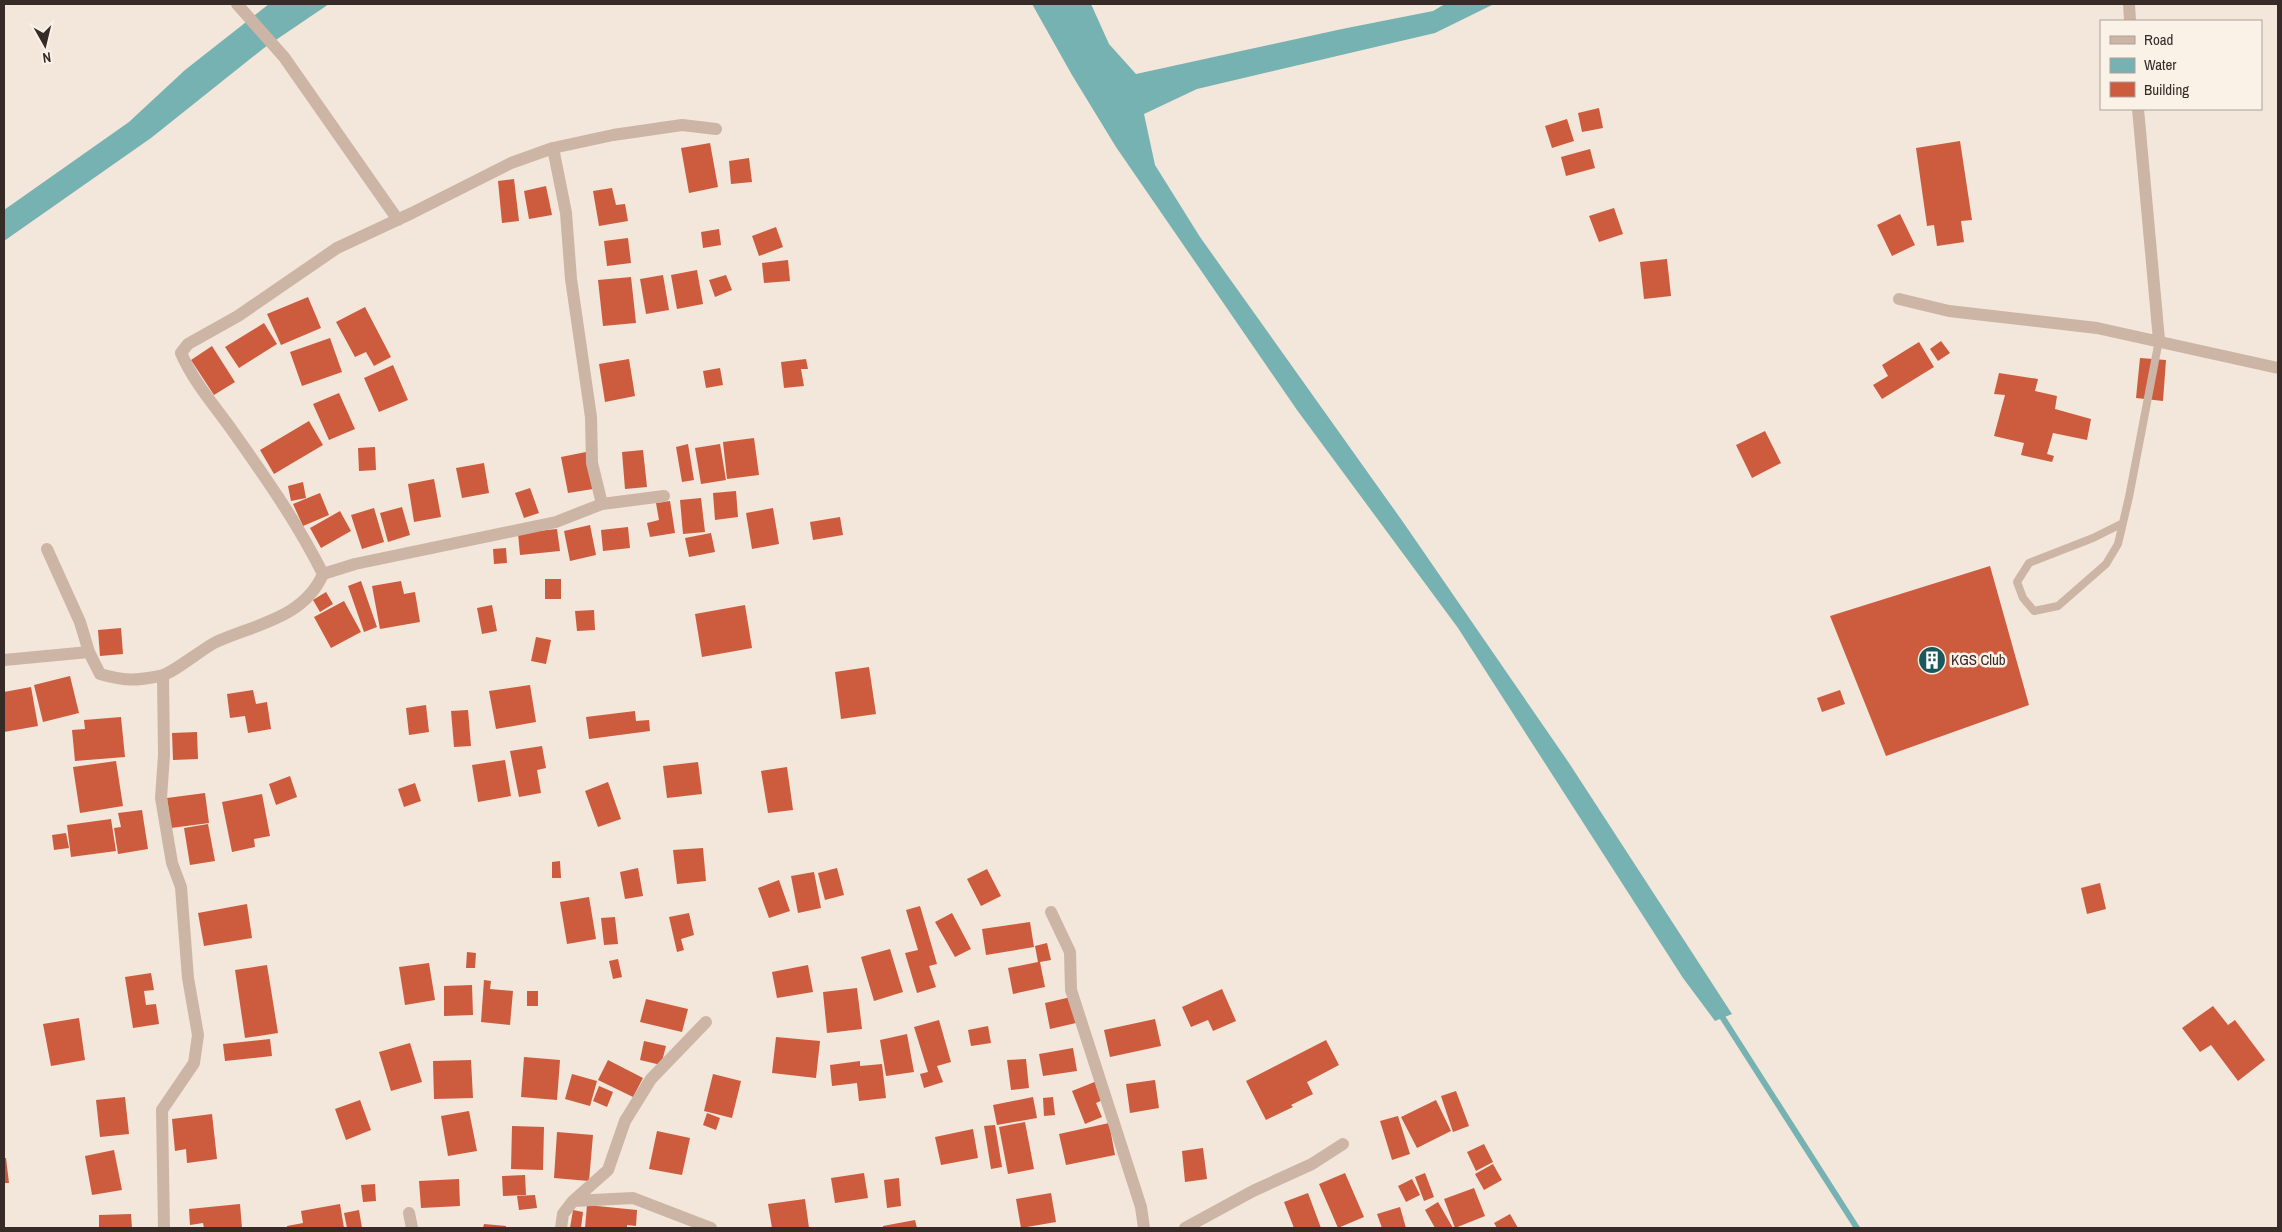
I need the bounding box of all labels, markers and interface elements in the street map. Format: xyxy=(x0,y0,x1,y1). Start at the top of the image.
north arrow xyxy=(20,20,70,70)
legend xyxy=(2100,20,2262,110)
text: Road xyxy=(2144,29,2173,50)
text: N xyxy=(41,48,52,67)
text: Water xyxy=(2144,54,2176,75)
text: Building xyxy=(2144,79,2189,100)
building icon: KGS Club xyxy=(1917,645,1947,675)
place label: KGS Club xyxy=(1951,649,2006,670)

